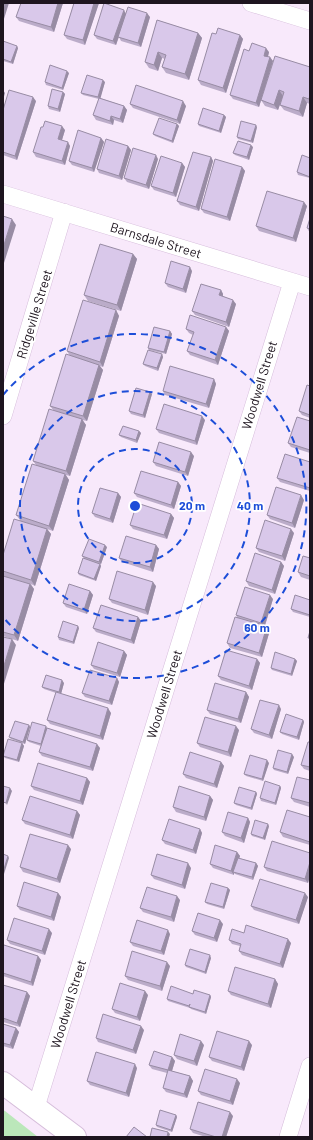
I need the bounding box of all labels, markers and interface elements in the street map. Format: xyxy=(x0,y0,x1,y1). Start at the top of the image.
street label: Barnsdale Street xyxy=(108,219,204,261)
street label: Ridgeville Street xyxy=(13,267,55,361)
street label: Woodwell Street xyxy=(238,339,280,431)
text: 20 m xyxy=(179,498,205,512)
text: 40 m xyxy=(237,498,263,512)
centre of rings xyxy=(128,499,142,513)
text: 60 m xyxy=(244,620,270,634)
street label: Woodwell Street xyxy=(143,648,185,740)
street label: Woodwell Street xyxy=(47,958,89,1050)

